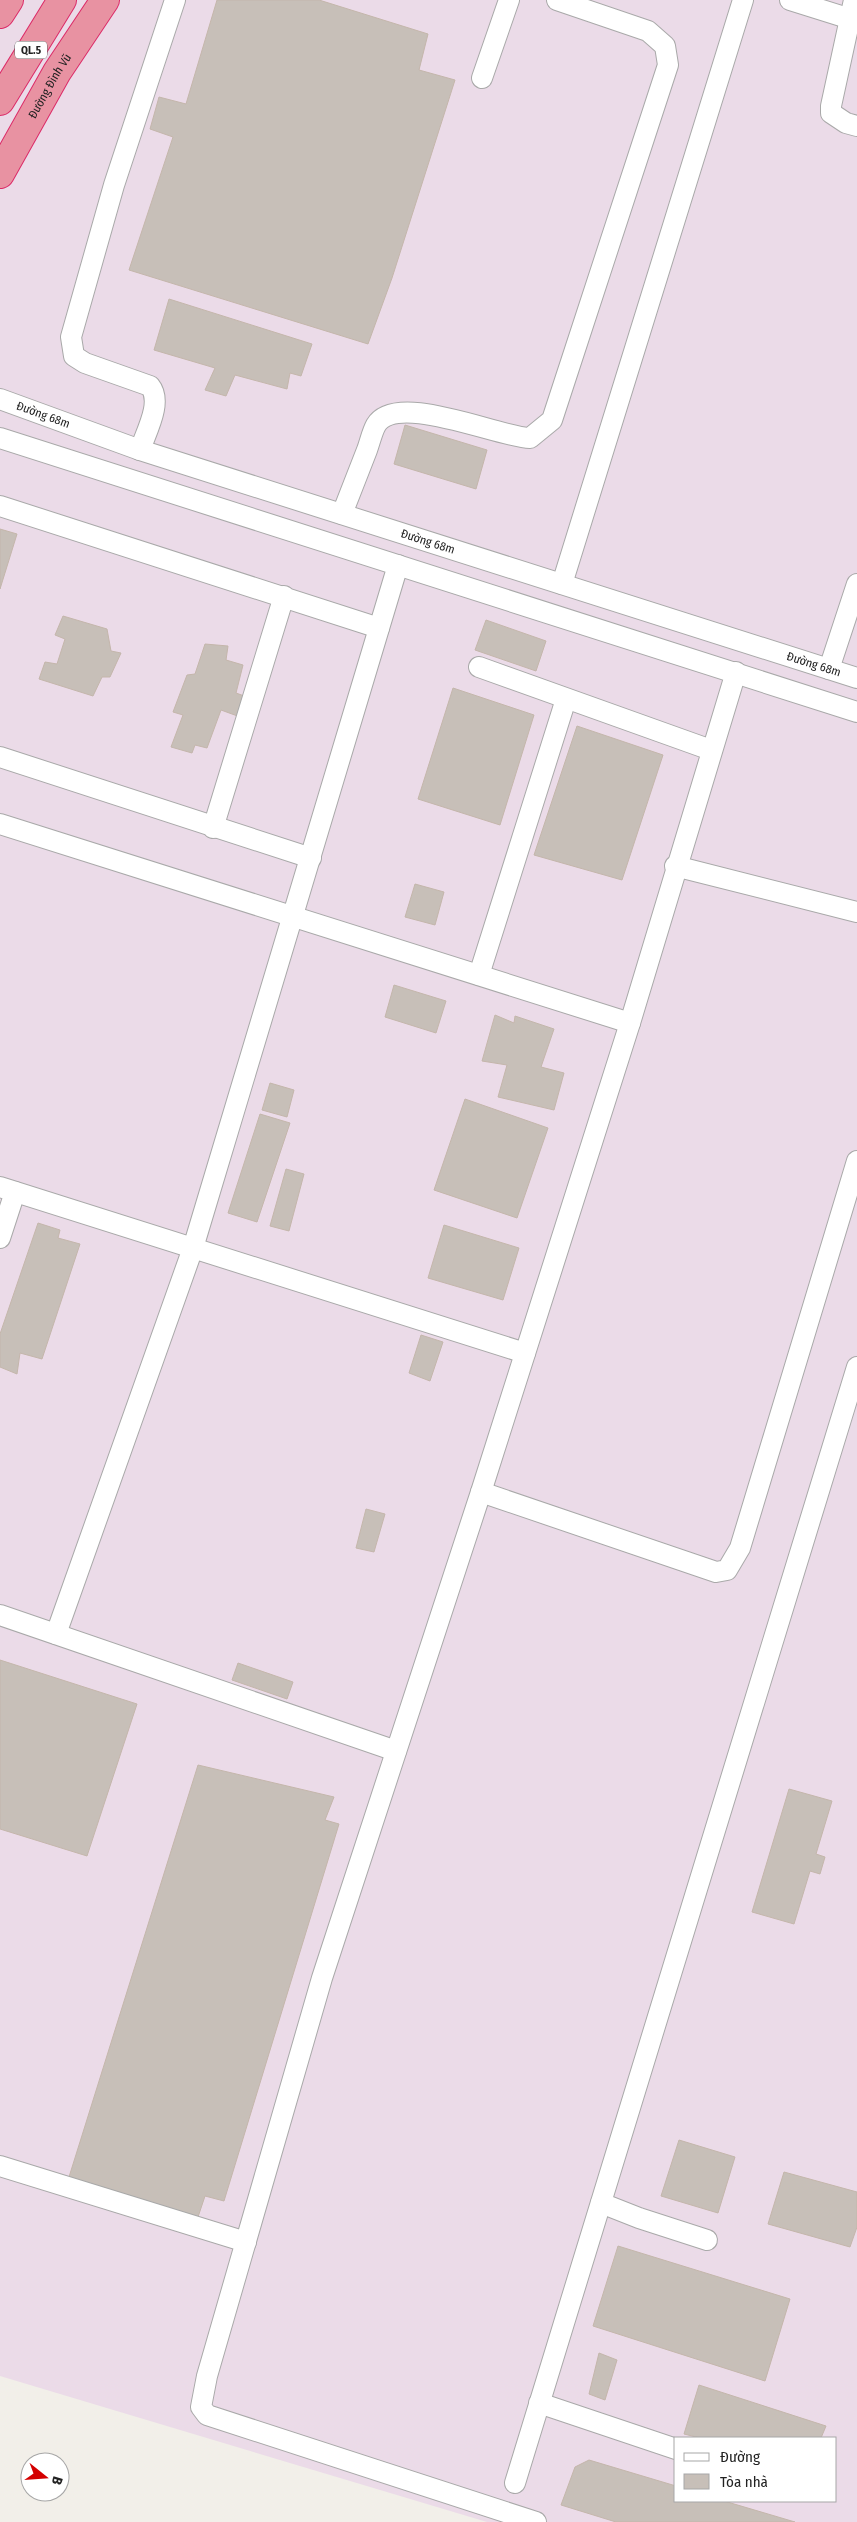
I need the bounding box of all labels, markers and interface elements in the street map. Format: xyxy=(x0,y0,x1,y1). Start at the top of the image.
road number: QL.5 xyxy=(15,42,47,58)
street label: Đường Đình Vũ xyxy=(25,51,74,121)
street label: Đường 68m xyxy=(15,399,72,431)
street label: Đường 68m xyxy=(399,526,457,557)
street label: Đường 68m xyxy=(785,649,843,679)
legend xyxy=(674,2437,837,2502)
text: Đường xyxy=(720,2448,760,2466)
north arrow xyxy=(20,2452,70,2502)
text: Tòa nhà xyxy=(720,2473,768,2491)
text: B xyxy=(48,2474,66,2487)

